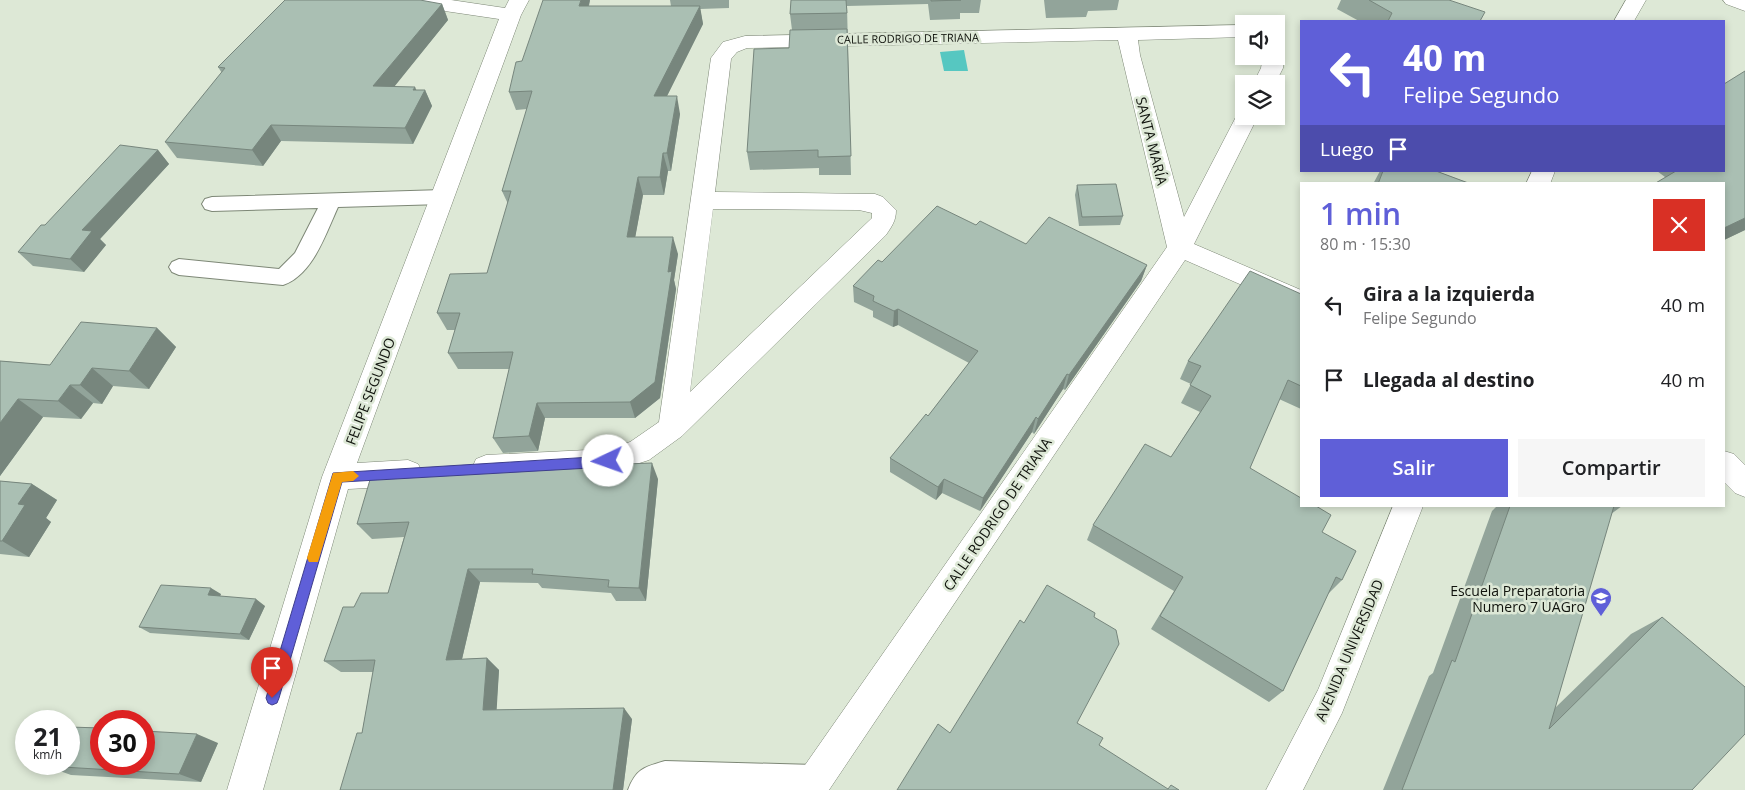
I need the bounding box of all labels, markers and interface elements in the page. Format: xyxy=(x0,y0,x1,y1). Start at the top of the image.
map controls xyxy=(1235,15,1285,125)
button: sound xyxy=(1235,15,1285,65)
street label: CALLE RODRIGO DE TRIANA xyxy=(837,29,979,47)
text: 40 m xyxy=(1403,34,1486,81)
icon: left xyxy=(1320,40,1385,105)
button: layers xyxy=(1235,75,1285,125)
text: Felipe Segundo xyxy=(1403,79,1559,109)
street label: SANTA MARÍA xyxy=(1132,95,1172,187)
icon: arrive xyxy=(1384,135,1412,163)
text: Luego xyxy=(1320,136,1374,162)
text: 1 min xyxy=(1320,193,1401,234)
button: close xyxy=(1653,199,1705,251)
text: 80 m · 15:30 xyxy=(1320,233,1411,255)
text: Gira a la izquierda xyxy=(1363,281,1535,307)
icon: left xyxy=(1320,291,1348,319)
text: 40 m xyxy=(1661,292,1705,318)
text: Felipe Segundo xyxy=(1363,307,1477,329)
street label: FELIPE SEGUNDO xyxy=(341,335,399,447)
icon: arrive xyxy=(1320,366,1348,394)
text: Llegada al destino xyxy=(1363,367,1535,393)
text: 40 m xyxy=(1661,367,1705,393)
position arrow xyxy=(581,434,633,486)
street label: CALLE RODRIGO DE TRIANA xyxy=(939,434,1055,594)
button: Salir xyxy=(1320,439,1508,497)
button: Compartir xyxy=(1518,439,1705,497)
street label: AVENIDA UNIVERSIDAD xyxy=(1311,576,1387,724)
place label: Escuela Preparatoria Numero 7 UAGro xyxy=(1450,581,1585,616)
school or university icon: Escuela Preparatoria Numero 7 UAGro xyxy=(1589,586,1613,617)
pin xyxy=(251,647,293,698)
icon: arrive xyxy=(258,654,286,682)
speed limit sign: 30 xyxy=(90,710,155,775)
text: 21 xyxy=(33,719,62,753)
text: km/h xyxy=(33,746,62,763)

